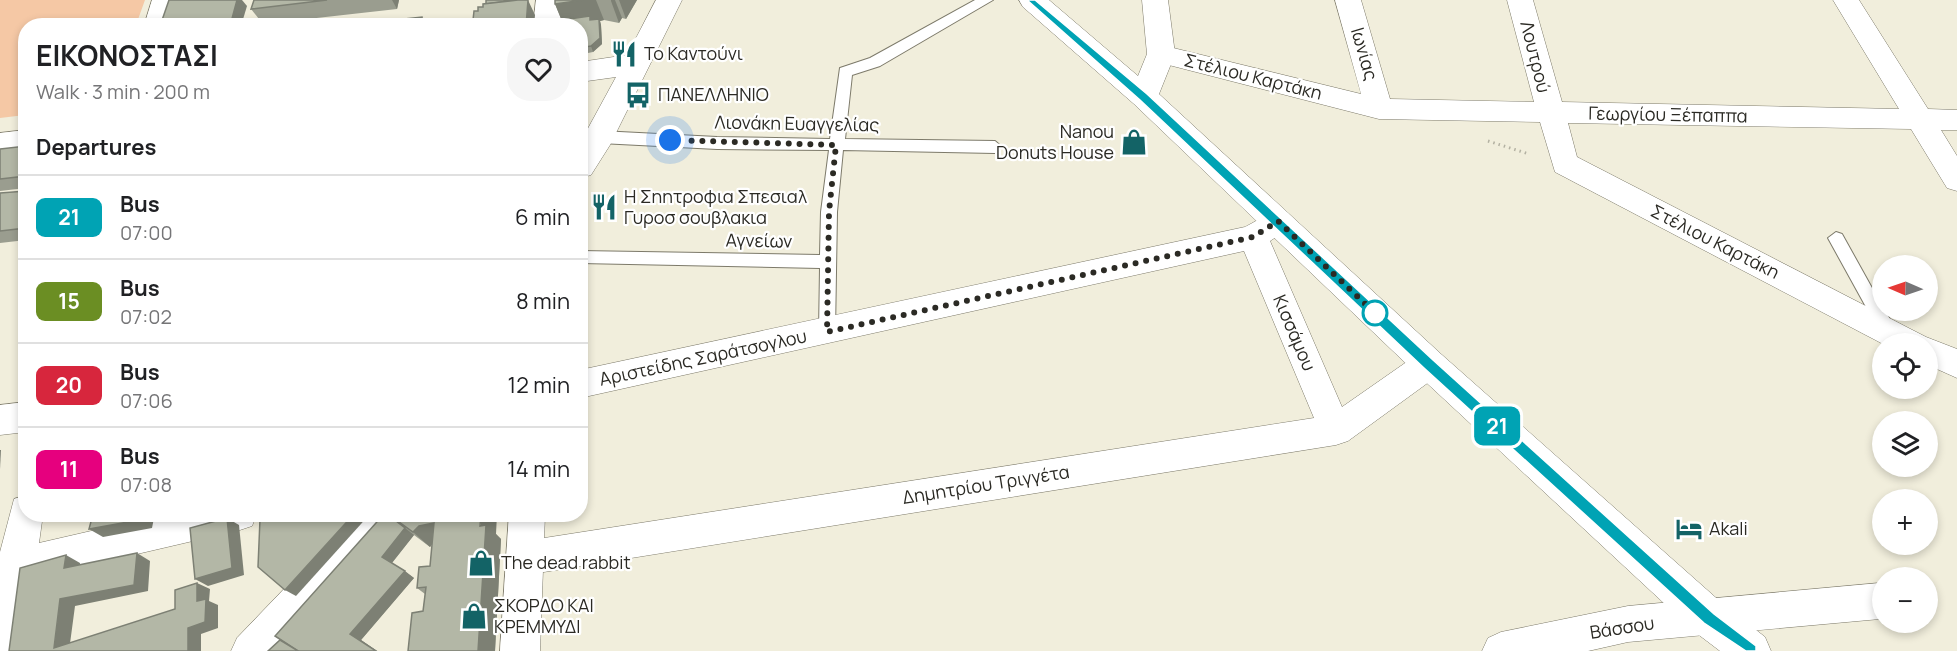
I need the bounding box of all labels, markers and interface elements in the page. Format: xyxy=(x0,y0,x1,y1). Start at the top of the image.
street label: Λουτρού xyxy=(1515,18,1556,95)
street label: Ιωνίας xyxy=(1346,25,1384,83)
text: ΕΙΚΟΝΟΣΤΑΣΙ xyxy=(36,36,218,74)
button: heart xyxy=(507,38,570,101)
restaurant icon: Το Καντούνι xyxy=(609,39,639,69)
place label: Το Καντούνι xyxy=(644,41,743,65)
street label: Στέλιου Καρτάκη xyxy=(1182,47,1325,105)
text: Walk · 3 min · 200 m xyxy=(36,78,210,105)
bus stop icon: ΠΑΝΕΛΛΗΝΙΟ xyxy=(623,80,653,110)
place label: ΠΑΝΕΛΛΗΝΙΟ xyxy=(658,82,769,106)
street label: Γεωργίου Ξέπαππα xyxy=(1588,101,1748,127)
street label: Λιονάκη Ευαγγελίας xyxy=(715,110,880,136)
place label: Nanou Donuts House xyxy=(996,119,1114,164)
your location xyxy=(655,125,685,155)
shop icon: Nanou Donuts House xyxy=(1119,127,1149,157)
text: Departures xyxy=(36,132,156,162)
place label: Η Σηητροφια Σπεσιαλ Γυροσ σουβλακια xyxy=(624,184,808,229)
text: Bus xyxy=(120,189,160,219)
restaurant icon: Η Σηητροφια Σπεσιαλ Γυροσ σουβλακια xyxy=(589,192,619,222)
street label: Στέλιου Καρτάκη xyxy=(1647,198,1784,284)
text: 6 min xyxy=(515,202,570,232)
text: 21 xyxy=(58,203,80,231)
text: 07:00 xyxy=(120,219,173,246)
street label: Αγνείων xyxy=(725,227,793,253)
north arrow xyxy=(1872,255,1938,321)
map controls xyxy=(1872,255,1938,633)
text: Bus xyxy=(120,273,160,303)
text: 8 min xyxy=(516,286,570,316)
text: 15 xyxy=(58,287,80,315)
street label: Κισσάμου xyxy=(1268,291,1322,374)
unlabelled marker xyxy=(1362,300,1388,326)
text: 07:02 xyxy=(120,303,172,330)
street label: Αριστείδης Σαράτσογλου xyxy=(597,323,809,391)
button: locate xyxy=(1872,333,1938,399)
text: Bus xyxy=(120,357,160,387)
text: 12 min xyxy=(508,370,570,400)
text: 20 xyxy=(56,371,82,399)
text: 07:06 xyxy=(120,387,173,414)
line badge: 21 xyxy=(1470,406,1524,446)
button: layers xyxy=(1872,411,1938,477)
text: 21 xyxy=(1486,412,1508,440)
text: Bus xyxy=(120,441,160,471)
text: 14 min xyxy=(507,454,570,484)
text: 11 xyxy=(60,455,78,483)
street label: Δημητρίου Τριγγέτα xyxy=(901,459,1071,509)
text: 07:08 xyxy=(120,471,172,498)
button: + xyxy=(1872,489,1938,555)
hotel icon: Akali xyxy=(1674,514,1704,544)
place label: Akali xyxy=(1709,516,1748,540)
shop icon: The dead rabbit xyxy=(466,548,496,578)
place label: The dead rabbit xyxy=(501,550,631,574)
button: − xyxy=(1872,567,1938,633)
place label: ΣΚΟΡΔΟ ΚΑΙ ΚΡΕΜΜΥΔΙ xyxy=(494,593,594,638)
shop icon: ΣΚΟΡΔΟ ΚΑΙ ΚΡΕΜΜΥΔΙ xyxy=(459,601,489,631)
street label: Βάσσου xyxy=(1588,610,1656,644)

